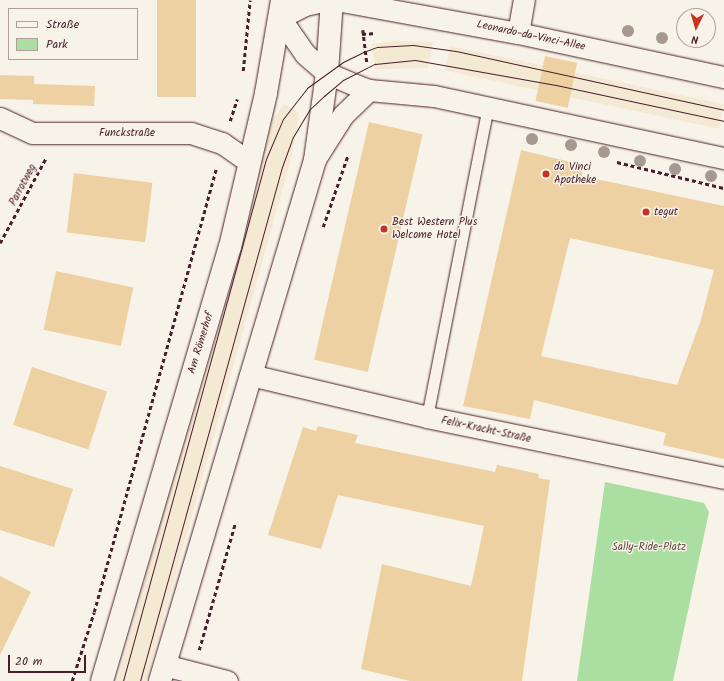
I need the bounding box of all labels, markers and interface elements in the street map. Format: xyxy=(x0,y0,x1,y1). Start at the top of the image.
legend xyxy=(8,8,138,60)
north arrow xyxy=(676,8,716,48)
text: Straße xyxy=(46,15,79,34)
street label: Leonardo-da-Vinci-Allee xyxy=(475,18,587,54)
text: N xyxy=(691,30,699,48)
text: Park xyxy=(46,35,68,54)
street label: Funckstraße xyxy=(99,126,155,140)
place label: da Vinci Apotheke xyxy=(554,161,596,187)
street label: Parrotweg xyxy=(7,162,39,208)
marker: da Vinci Apotheke xyxy=(541,169,551,179)
place label: tegut xyxy=(654,205,678,219)
marker: tegut xyxy=(641,207,651,217)
place label: Best Western Plus Welcome Hotel xyxy=(392,216,477,242)
marker: Best Western Plus Welcome Hotel xyxy=(379,224,389,234)
street label: Am Römerhof xyxy=(185,311,217,375)
street label: Felix-Kracht-Straße xyxy=(440,414,532,446)
park label: Sally-Ride-Platz xyxy=(612,540,686,554)
scale bar xyxy=(10,647,88,673)
text: 20 m xyxy=(15,652,42,671)

